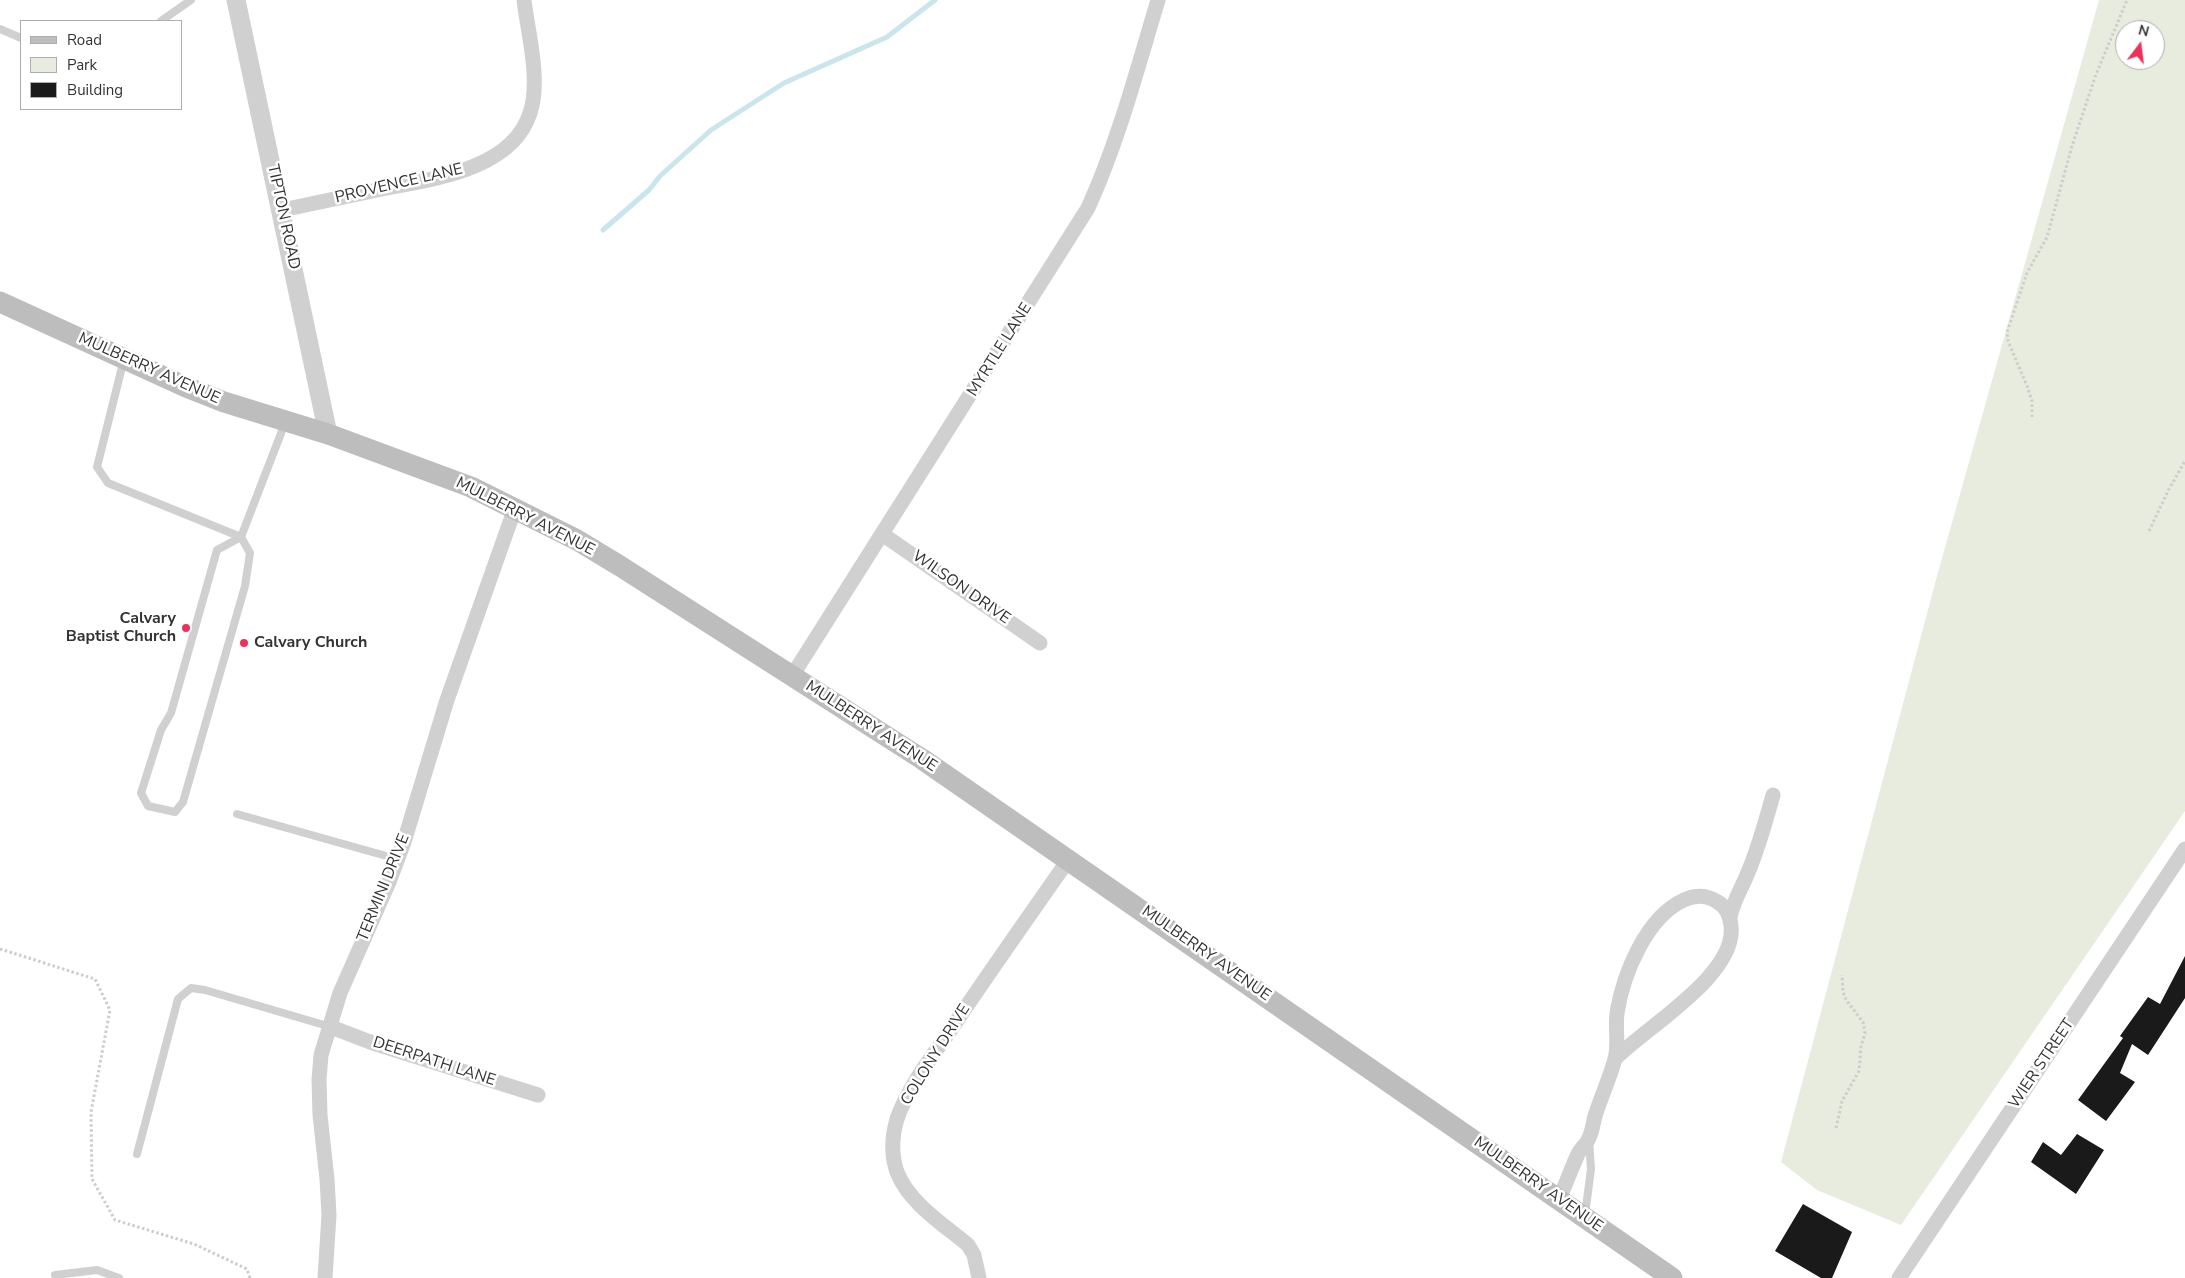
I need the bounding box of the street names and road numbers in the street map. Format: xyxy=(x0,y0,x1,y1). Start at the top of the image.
street label: PROVENCE LANE xyxy=(333,160,465,208)
street label: TIPTON ROAD xyxy=(262,163,304,271)
street label: MYRTLE LANE xyxy=(964,300,1036,400)
street label: MULBERRY AVENUE xyxy=(75,329,223,409)
street label: MULBERRY AVENUE xyxy=(452,474,598,560)
street label: WILSON DRIVE xyxy=(908,547,1014,629)
street label: MULBERRY AVENUE xyxy=(802,677,940,777)
street label: TERMINI DRIVE xyxy=(354,831,414,945)
street label: MULBERRY AVENUE xyxy=(1138,902,1274,1006)
street label: COLONY DRIVE xyxy=(897,1001,975,1109)
street label: WIER STREET xyxy=(2005,1016,2079,1112)
street label: DEERPATH LANE xyxy=(370,1033,498,1091)
street label: MULBERRY AVENUE xyxy=(1470,1133,1606,1237)

